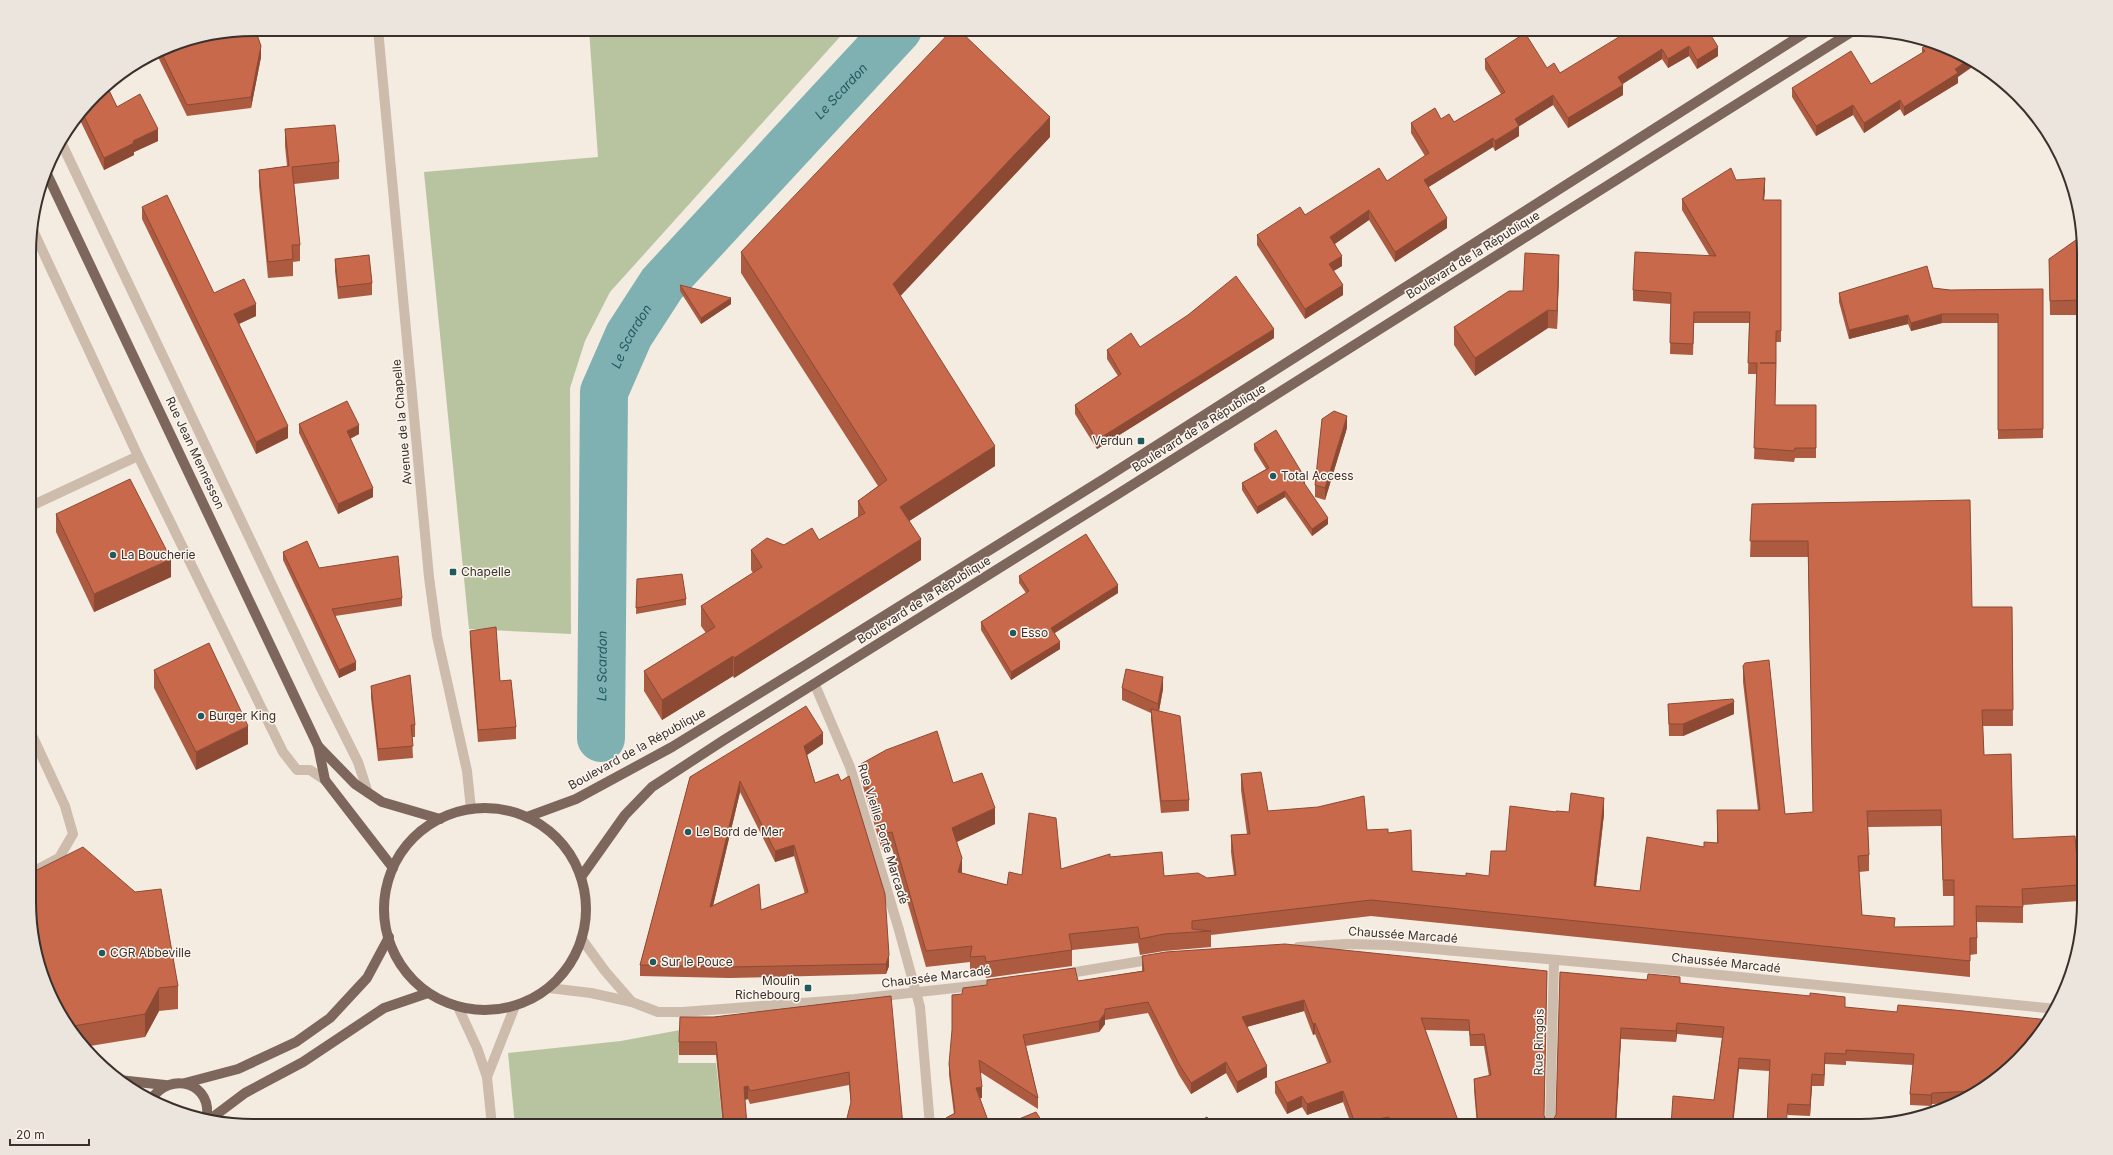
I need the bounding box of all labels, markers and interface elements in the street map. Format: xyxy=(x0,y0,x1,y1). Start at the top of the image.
water label: Le Scardon xyxy=(811,59,871,122)
street label: Boulevard de la République xyxy=(1403,207,1542,302)
water label: Le Scardon xyxy=(607,301,655,371)
street label: Avenue de la Chapelle xyxy=(389,359,414,485)
street label: Boulevard de la République xyxy=(1129,380,1268,475)
street label: Rue Jean Mennesson xyxy=(163,394,228,511)
place label: Verdun xyxy=(1092,433,1133,448)
marker: Verdun xyxy=(1136,436,1146,446)
place label: Total Access xyxy=(1281,468,1354,483)
marker: Total Access xyxy=(1268,471,1278,481)
place label: La Boucherie xyxy=(121,547,196,562)
marker: La Boucherie xyxy=(108,550,118,560)
street label: Boulevard de la République xyxy=(854,552,993,647)
place label: Chapelle xyxy=(461,564,511,579)
marker: Chapelle xyxy=(448,567,458,577)
place label: Esso xyxy=(1021,625,1048,640)
marker: Esso xyxy=(1008,628,1018,638)
water label: Le Scardon xyxy=(593,630,610,701)
street label: Boulevard de la République xyxy=(566,705,708,793)
place label: Burger King xyxy=(209,708,276,723)
marker: Burger King xyxy=(196,711,206,721)
street label: Rue Vieille Porte Marcadé xyxy=(855,762,912,906)
place label: Le Bord de Mer xyxy=(696,824,784,839)
marker: Le Bord de Mer xyxy=(683,827,693,837)
street label: Chaussée Marcadé xyxy=(1348,923,1458,946)
place label: CGR Abbeville xyxy=(110,945,191,960)
marker: CGR Abbeville xyxy=(97,948,107,958)
street label: Chaussée Marcadé xyxy=(1671,949,1781,976)
place label: Sur le Pouce xyxy=(661,954,733,969)
marker: Sur le Pouce xyxy=(648,957,658,967)
street label: Chaussée Marcadé xyxy=(881,962,991,991)
place label: Moulin Richebourg xyxy=(735,973,800,1002)
marker: Moulin Richebourg xyxy=(803,983,813,993)
street label: Rue Ringois xyxy=(1530,1009,1547,1075)
scale bar xyxy=(10,1121,89,1147)
text: 20 m xyxy=(16,1127,45,1142)

